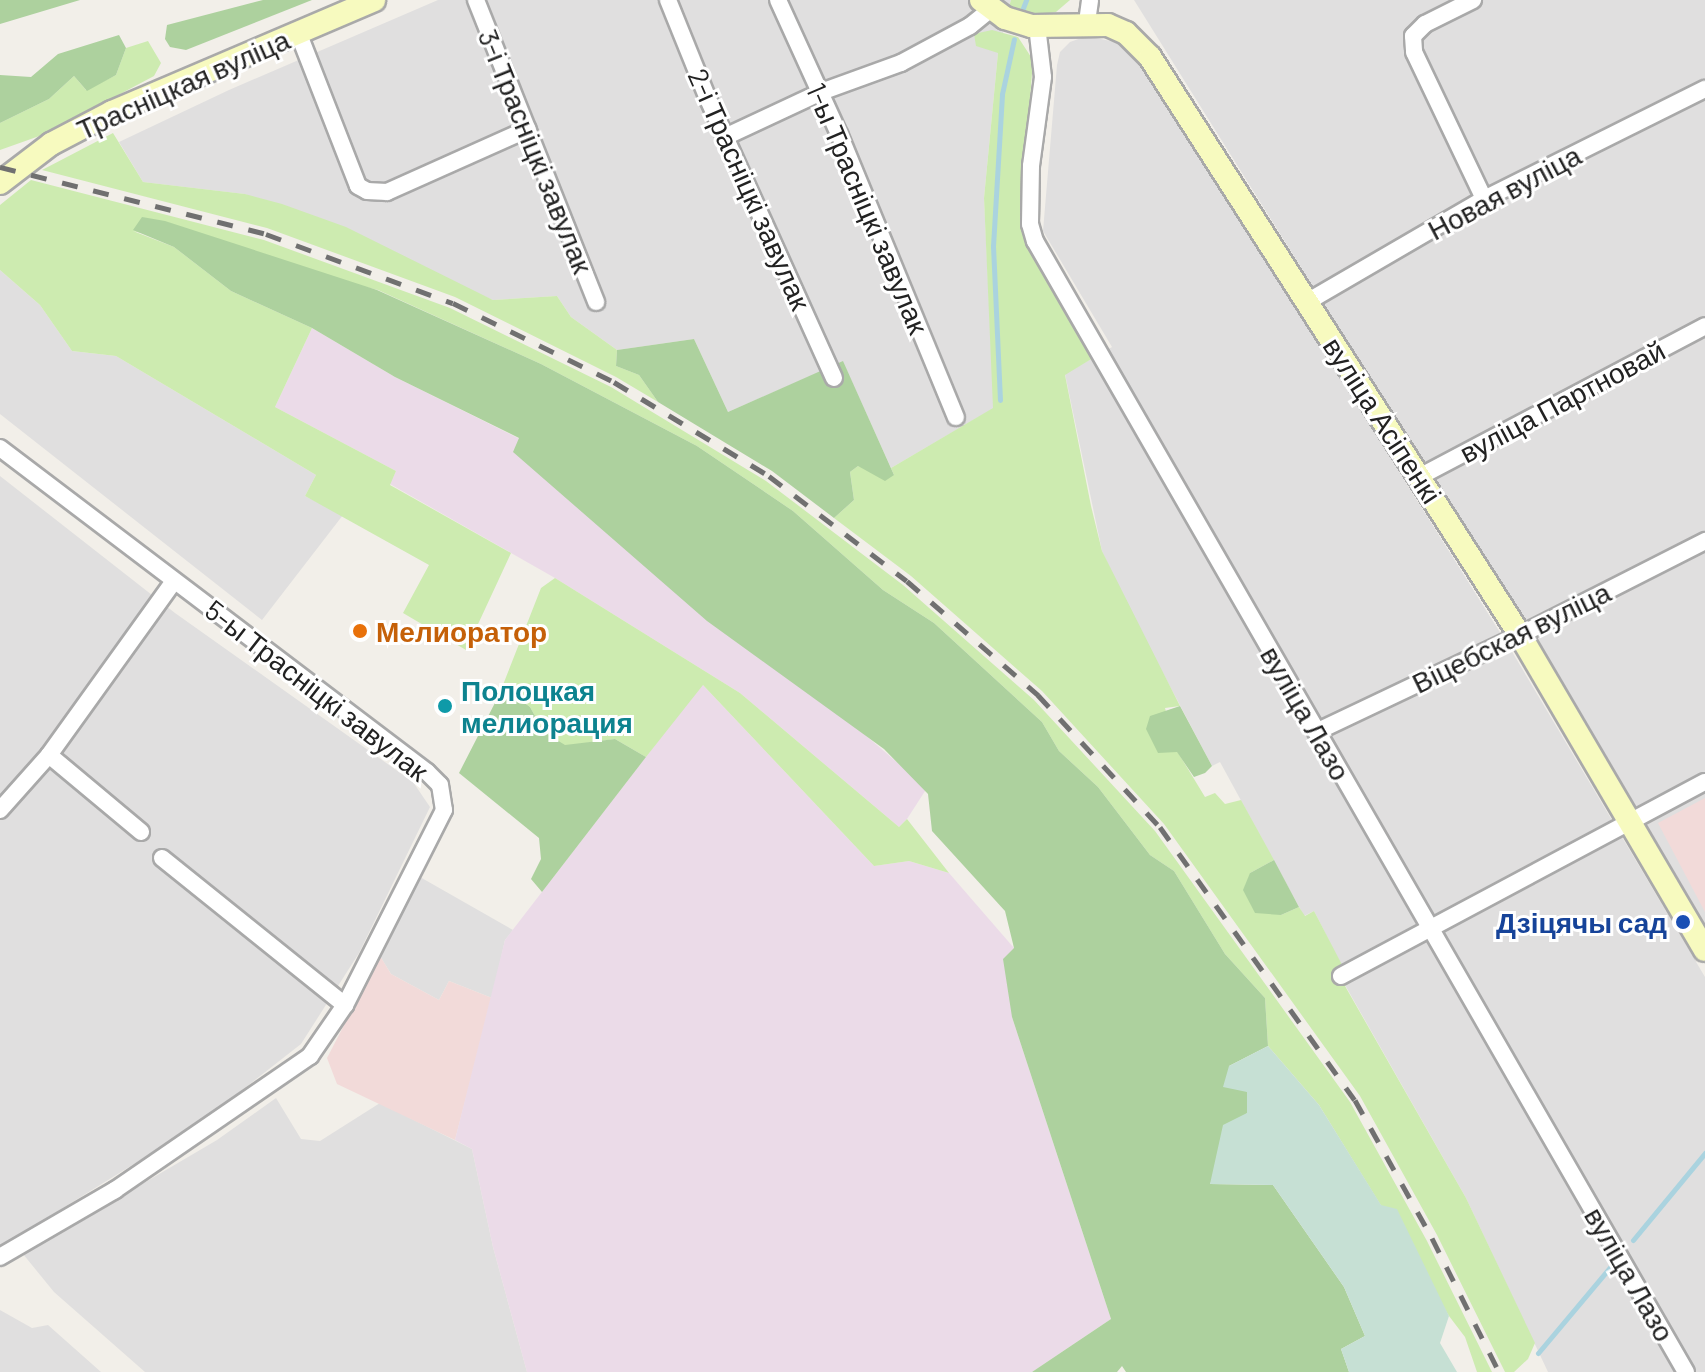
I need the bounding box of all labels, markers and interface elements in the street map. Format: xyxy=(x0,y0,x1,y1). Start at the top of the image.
street label: Трасніцкая вуліца xyxy=(71,22,295,146)
street label: 3-і Трасніцкі завулак xyxy=(472,24,600,278)
street label: 2-і Трасніцкі завулак xyxy=(682,63,818,315)
street label: 1-ы Трасніцкі завулак xyxy=(800,78,936,338)
street label: Новая вуліца xyxy=(1422,138,1586,246)
street label: вуліца Асіпенкі xyxy=(1317,331,1449,509)
street label: вуліца Партновай xyxy=(1454,333,1670,469)
street label: Віцебская вуліца xyxy=(1406,574,1616,700)
street label: 5-ы Трасніцкі завулак xyxy=(199,592,435,788)
place label: Мелиоратор xyxy=(376,614,547,648)
marker: Мелиоратор xyxy=(351,622,369,640)
street label: вуліца Лазо xyxy=(1254,640,1358,786)
place label: Полоцкая мелиорация xyxy=(461,673,633,739)
marker: Полоцкая мелиорация xyxy=(436,697,454,715)
place label: Дзіцячы сад xyxy=(1496,905,1667,939)
marker: Дзіцячы сад xyxy=(1674,913,1692,931)
street label: вуліца Лазо xyxy=(1578,1201,1682,1347)

